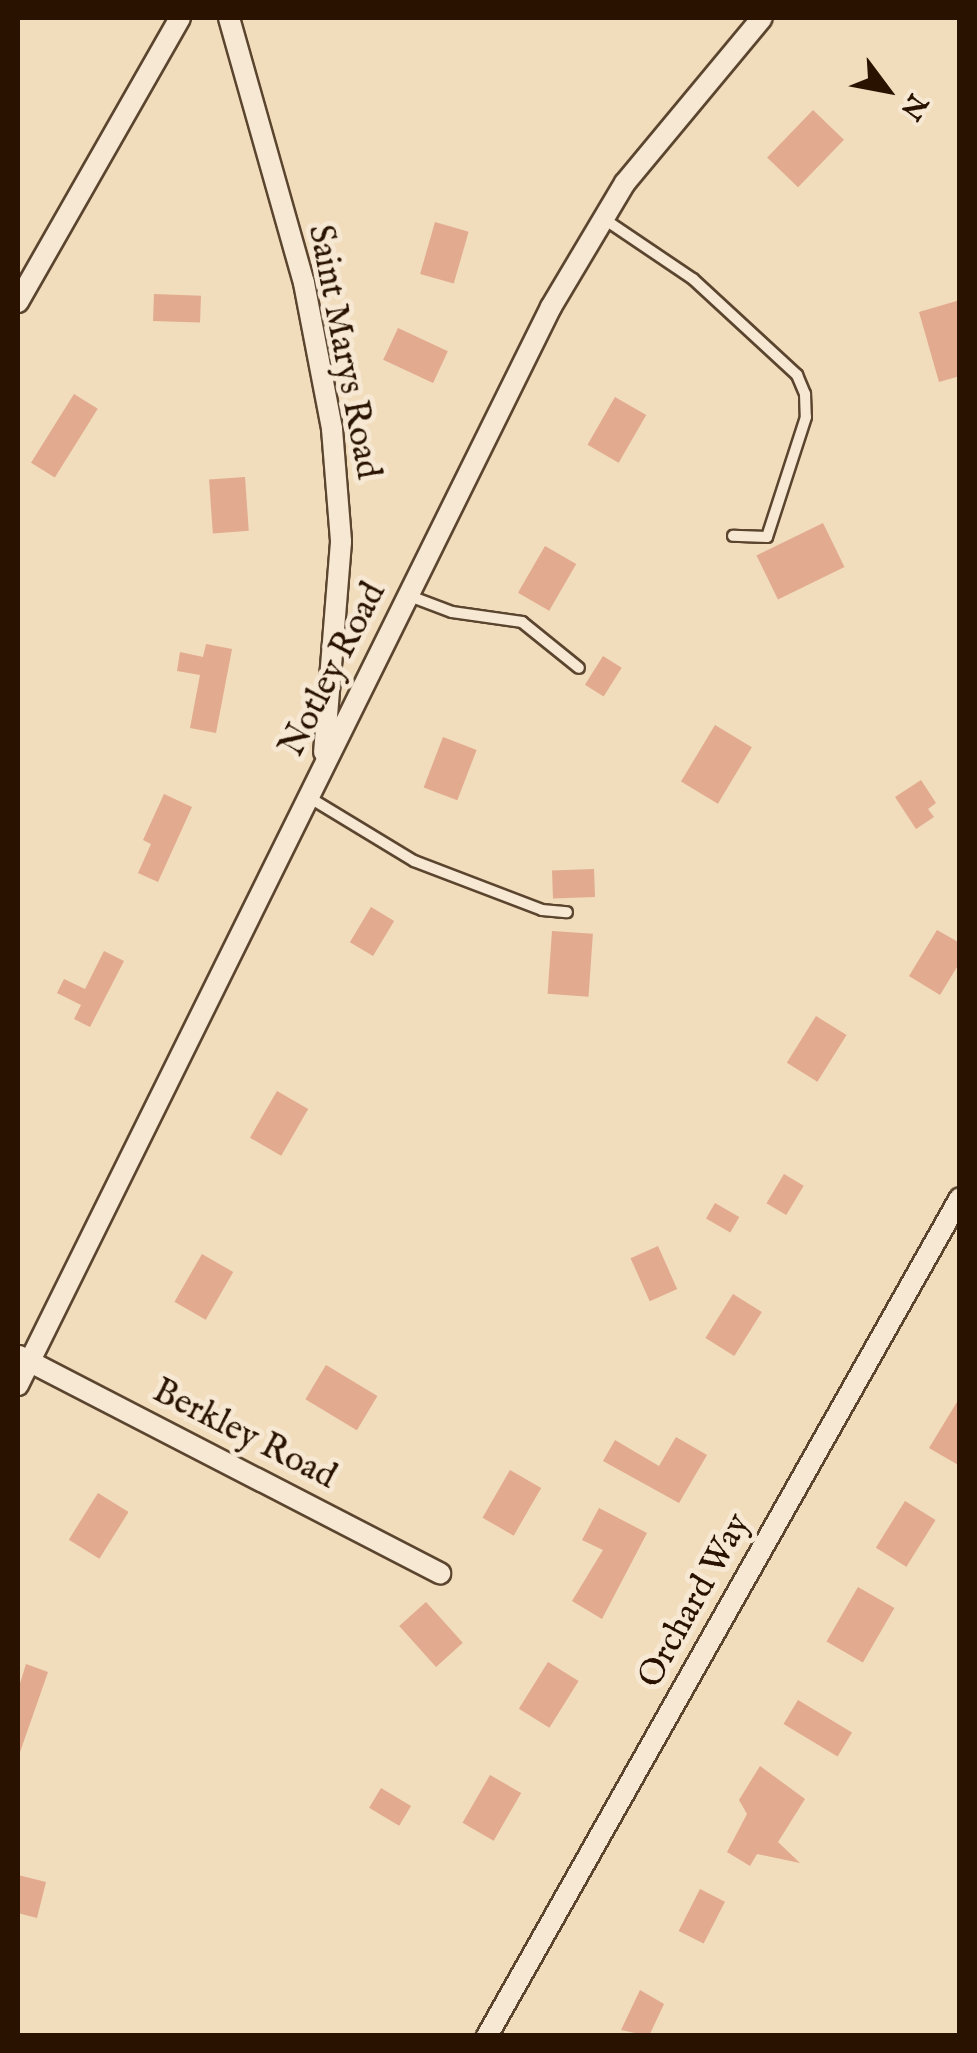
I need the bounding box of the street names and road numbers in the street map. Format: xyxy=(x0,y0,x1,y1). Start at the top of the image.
street label: Saint Marys Road xyxy=(298,221,388,483)
street label: Notley Road xyxy=(272,576,396,764)
street label: Berkley Road xyxy=(145,1371,343,1499)
street label: Orchard Way xyxy=(630,1506,760,1696)

